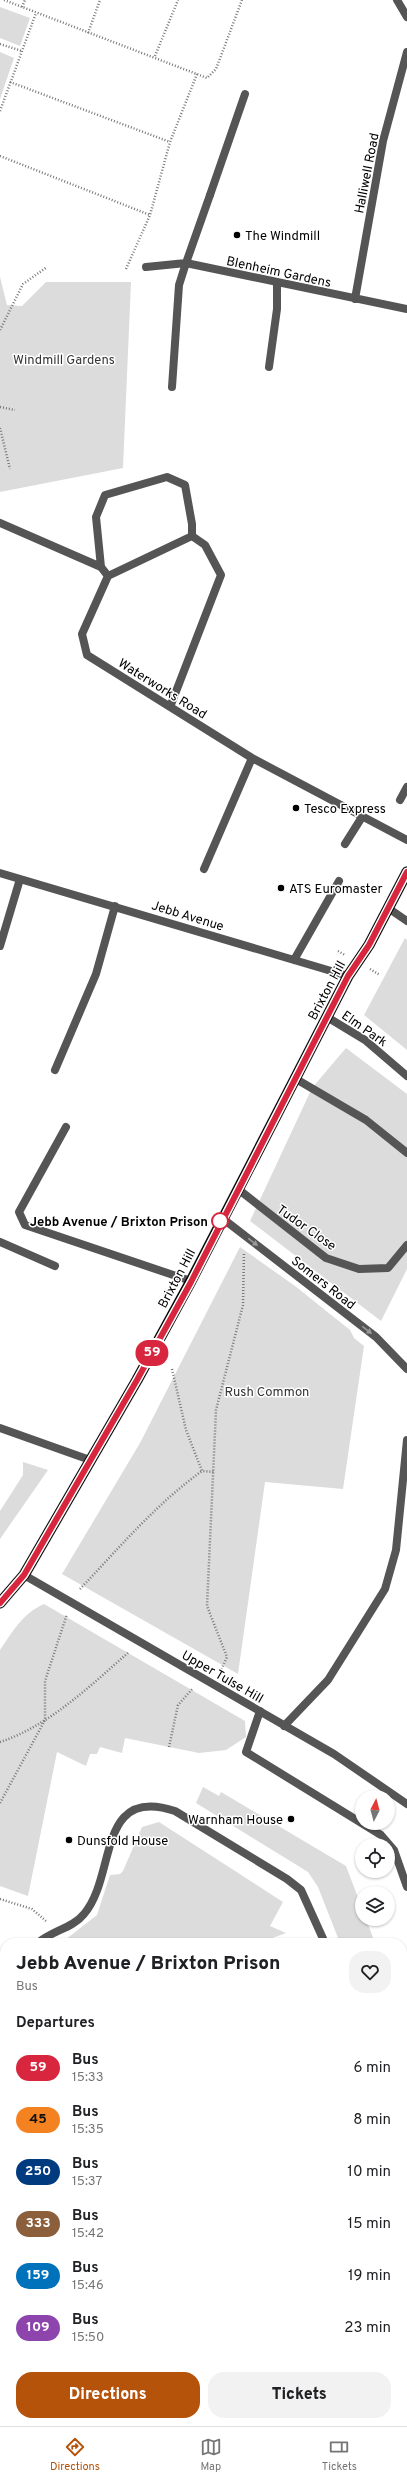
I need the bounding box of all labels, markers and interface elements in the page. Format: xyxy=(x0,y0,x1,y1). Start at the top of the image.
street label: Halliwell Road xyxy=(352,132,384,215)
place label: The Windmill xyxy=(245,229,320,245)
marker: The Windmill xyxy=(232,230,242,240)
street label: Blenheim Gardens xyxy=(225,254,332,292)
park label: Windmill Gardens xyxy=(13,353,115,369)
street label: Waterworks Road xyxy=(115,656,209,723)
place label: Tesco Express xyxy=(304,802,386,818)
marker: Tesco Express xyxy=(291,803,301,813)
place label: ATS Euromaster xyxy=(289,882,383,898)
marker: ATS Euromaster xyxy=(276,883,286,893)
street label: Jebb Avenue xyxy=(149,898,225,935)
street label: Brixton Hill xyxy=(305,958,350,1023)
street label: Elm Park xyxy=(338,1008,390,1051)
street label: Tudor Close xyxy=(273,1202,339,1255)
marker: Jebb Avenue / Brixton Prison xyxy=(211,1212,229,1230)
place label: Jebb Avenue / Brixton Prison xyxy=(30,1215,208,1231)
one-way arrow xyxy=(248,1237,259,1246)
street label: Brixton Hill xyxy=(155,1246,200,1311)
street label: Somers Road xyxy=(287,1253,358,1314)
one-way arrow xyxy=(361,1326,372,1334)
line badge: 59 xyxy=(134,1340,170,1366)
text: 59 xyxy=(143,1344,161,1361)
park label: Rush Common xyxy=(225,1385,309,1401)
street label: Upper Tulse Hill xyxy=(178,1648,266,1708)
north arrow xyxy=(355,1790,395,1830)
map controls xyxy=(355,1790,395,1926)
place label: Warnham House xyxy=(188,1813,283,1829)
marker: Warnham House xyxy=(286,1814,296,1824)
place label: Dunsfold House xyxy=(77,1834,168,1850)
marker: Dunsfold House xyxy=(64,1835,74,1845)
button: locate xyxy=(355,1838,395,1878)
button: layers xyxy=(355,1886,395,1926)
button: heart xyxy=(349,1951,391,1993)
text: Jebb Avenue / Brixton Prison xyxy=(16,1952,280,1976)
text: Bus xyxy=(16,1979,38,1995)
text: Departures xyxy=(16,2014,95,2033)
text: Bus xyxy=(72,2051,99,2070)
text: 59 xyxy=(29,2059,47,2076)
text: 6 min xyxy=(354,2059,391,2078)
text: 15:33 xyxy=(72,2070,104,2086)
text: Bus xyxy=(72,2103,99,2122)
text: 45 xyxy=(29,2111,47,2128)
text: 8 min xyxy=(353,2111,391,2130)
text: 15:35 xyxy=(72,2122,104,2138)
text: Bus xyxy=(72,2155,99,2174)
text: 250 xyxy=(25,2163,51,2180)
text: 10 min xyxy=(347,2163,391,2182)
text: 15:37 xyxy=(72,2174,102,2190)
text: Bus xyxy=(72,2207,99,2226)
text: 333 xyxy=(25,2215,51,2232)
text: 15 min xyxy=(348,2215,391,2234)
text: 15:42 xyxy=(72,2226,104,2242)
text: Bus xyxy=(72,2259,99,2278)
text: 159 xyxy=(27,2267,49,2284)
text: 19 min xyxy=(348,2267,391,2286)
text: 15:46 xyxy=(72,2278,104,2294)
text: Bus xyxy=(72,2311,99,2330)
text: 109 xyxy=(26,2319,50,2336)
text: 23 min xyxy=(344,2319,391,2338)
text: 15:50 xyxy=(72,2330,104,2346)
button: Directions xyxy=(16,2372,200,2418)
button: Tickets xyxy=(208,2372,391,2418)
tab: Directions xyxy=(50,2436,100,2474)
tab: Map xyxy=(200,2436,222,2474)
tab: Tickets xyxy=(322,2436,357,2474)

